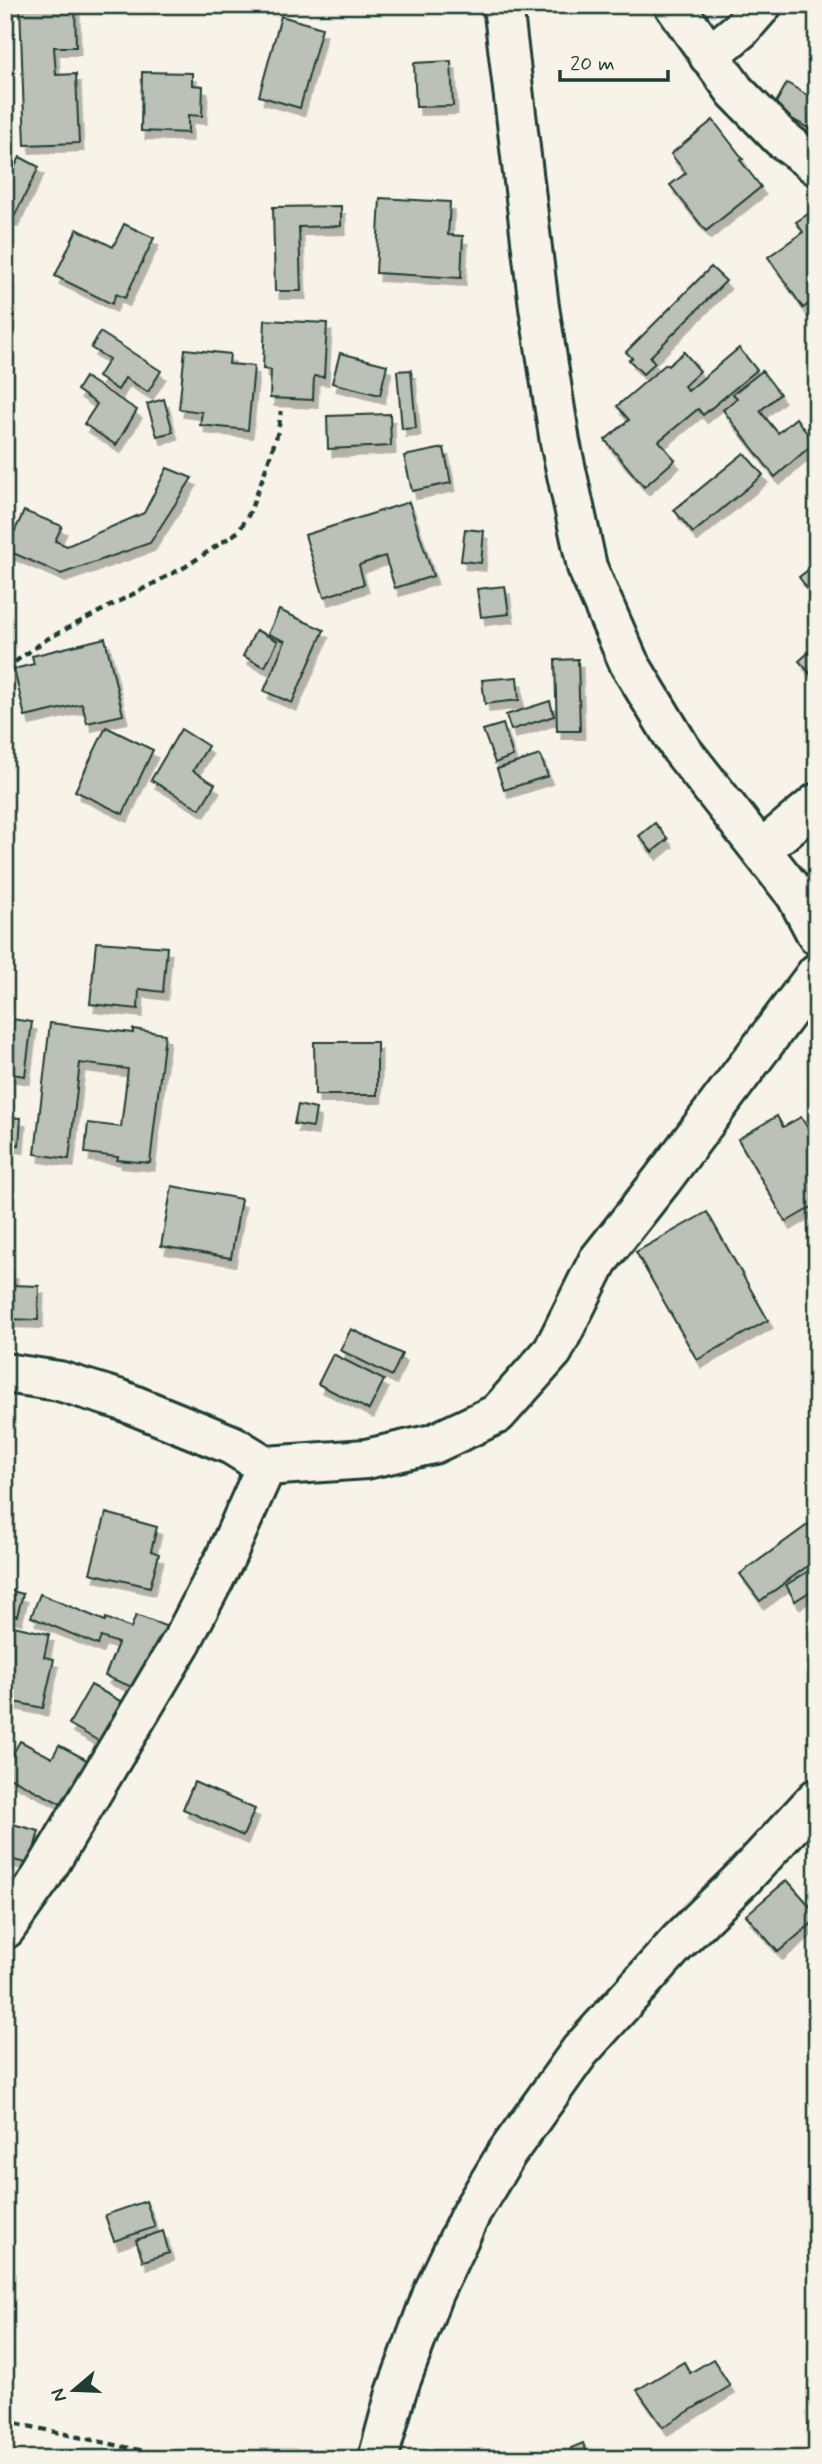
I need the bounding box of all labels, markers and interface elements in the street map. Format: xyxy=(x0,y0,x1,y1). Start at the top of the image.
scale bar xyxy=(560,38,668,82)
text: 20 m xyxy=(570,50,615,78)
north arrow xyxy=(38,2356,108,2426)
text: N xyxy=(45,2385,73,2405)

